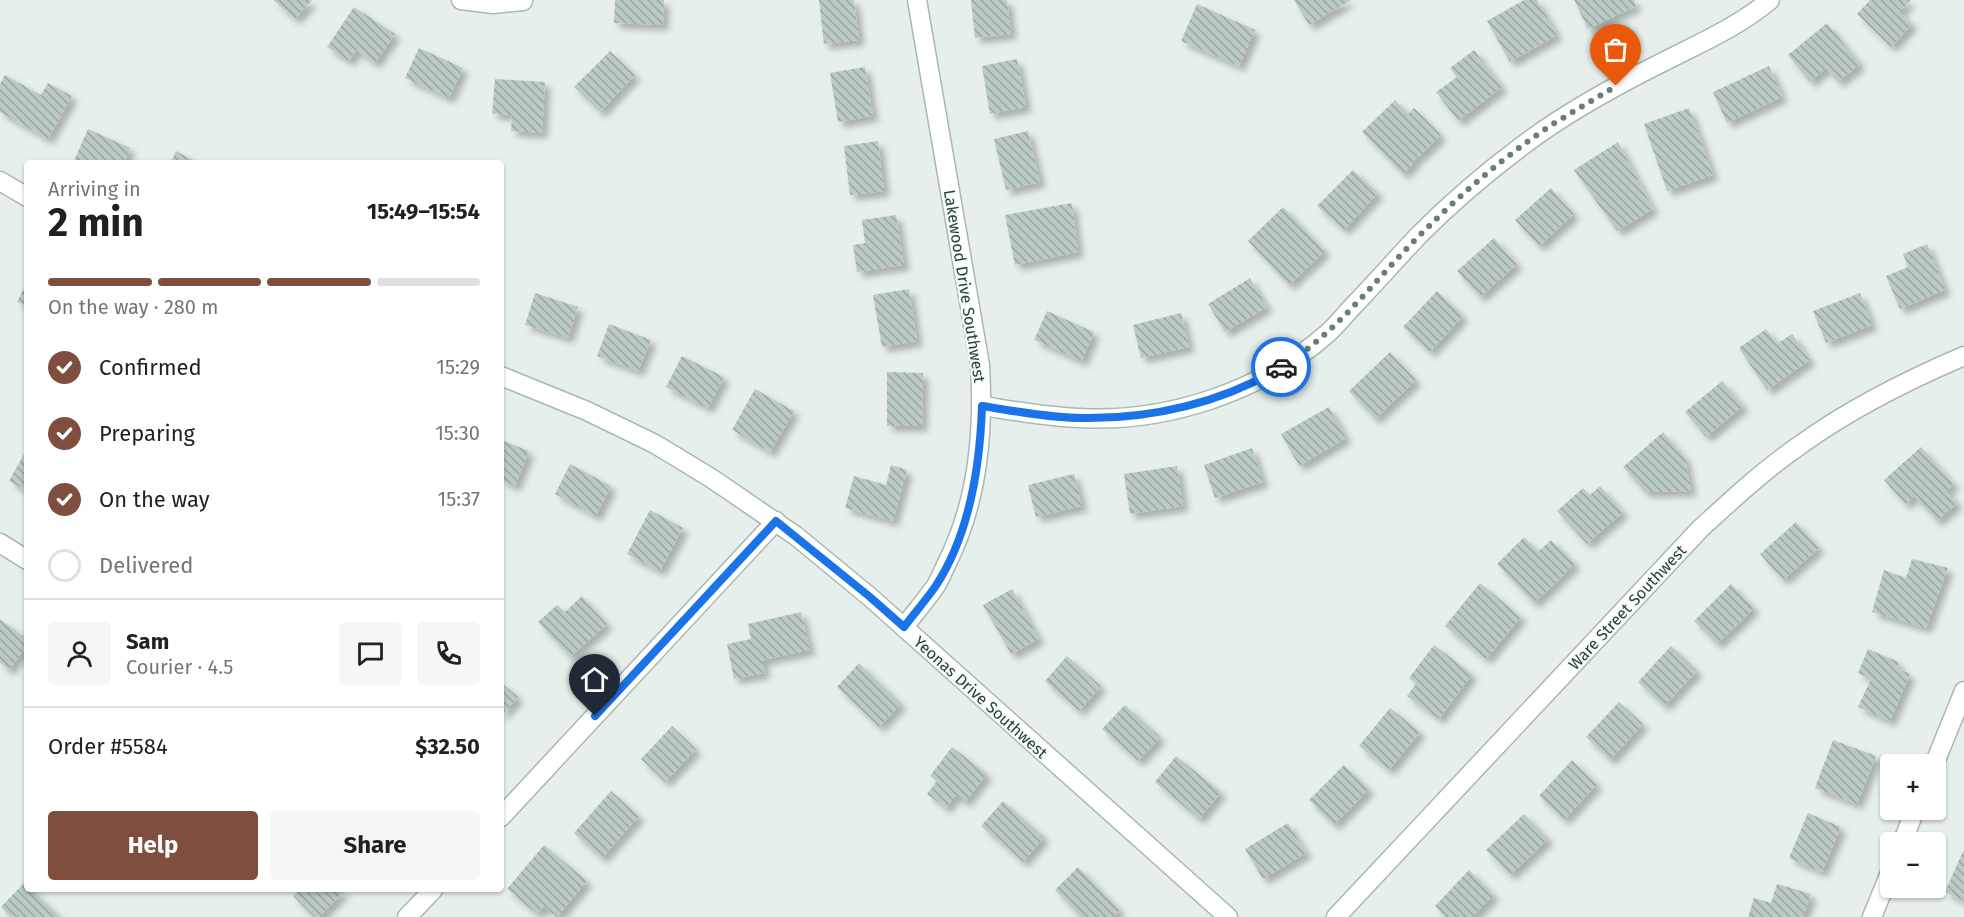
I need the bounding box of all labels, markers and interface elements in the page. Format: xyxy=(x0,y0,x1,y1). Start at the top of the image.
pin xyxy=(1590,24,1641,86)
icon: bag xyxy=(1599,33,1632,66)
text: Arriving in xyxy=(48,177,141,201)
street label: Lakewood Drive Southwest xyxy=(940,188,989,384)
text: 15:49–15:54 xyxy=(367,198,480,225)
text: 2 min xyxy=(48,200,144,246)
text: On the way · 280 m xyxy=(48,295,218,319)
courier xyxy=(1251,337,1311,397)
icon: check xyxy=(48,351,81,384)
icon: car xyxy=(1265,351,1298,384)
text: Confirmed xyxy=(99,354,202,381)
text: 15:29 xyxy=(436,355,480,379)
icon: check xyxy=(48,417,81,450)
text: Preparing xyxy=(99,420,195,447)
text: 15:30 xyxy=(435,421,480,445)
icon: check xyxy=(48,483,81,516)
text: On the way xyxy=(99,486,210,513)
text: 15:37 xyxy=(438,487,480,511)
street label: Ware Street Southwest xyxy=(1565,541,1690,674)
text: Delivered xyxy=(99,552,194,579)
button: person xyxy=(48,622,111,685)
button: chat xyxy=(339,622,402,685)
button: phone xyxy=(417,622,480,685)
text: Sam xyxy=(126,628,169,655)
street label: Yeonas Drive Southwest xyxy=(910,632,1052,763)
pin xyxy=(569,654,620,716)
text: Courier · 4.5 xyxy=(126,655,233,679)
icon: home xyxy=(578,663,611,696)
text: Order #5584 xyxy=(48,733,168,760)
text: $32.50 xyxy=(415,733,480,760)
map controls xyxy=(1880,754,1946,898)
button: + xyxy=(1880,754,1946,820)
button: Help xyxy=(48,811,258,880)
button: Share xyxy=(270,811,480,880)
button: − xyxy=(1880,832,1946,898)

